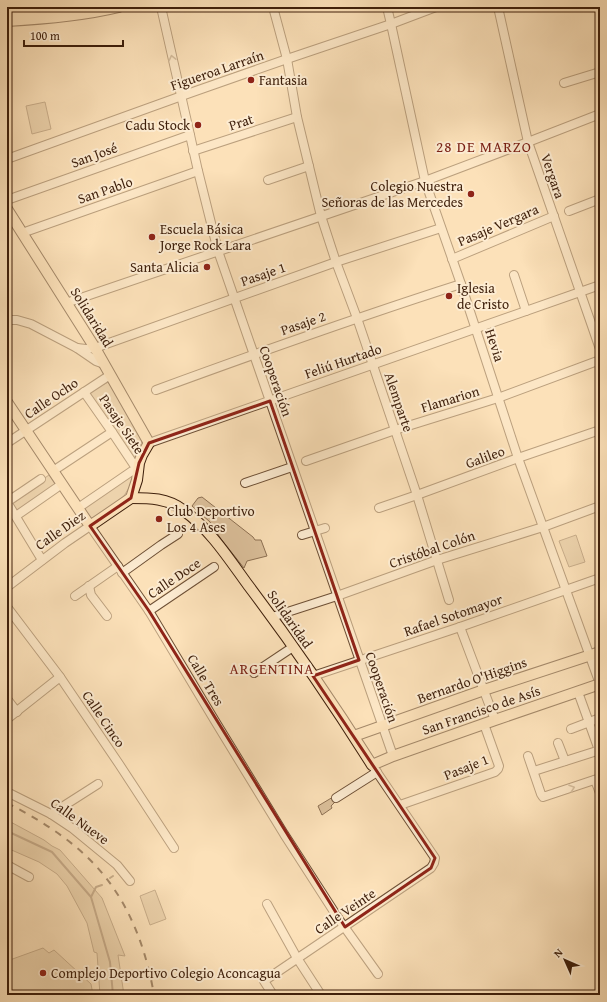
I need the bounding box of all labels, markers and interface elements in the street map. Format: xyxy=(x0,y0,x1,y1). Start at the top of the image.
scale bar xyxy=(24,22,123,48)
text: 100 m xyxy=(30,27,60,44)
street label: Figueroa Larraín xyxy=(168,45,266,95)
one-way arrow xyxy=(169,55,177,61)
place label: Fantasia xyxy=(259,70,308,90)
marker: Fantasia xyxy=(246,75,256,85)
street label: Prat xyxy=(226,109,256,135)
place label: Cadu Stock xyxy=(126,115,191,135)
marker: Cadu Stock xyxy=(193,120,203,130)
district label: 28 DE MARZO xyxy=(436,136,532,157)
street label: San José xyxy=(68,137,120,173)
street label: Vergara xyxy=(536,151,570,202)
street label: San Pablo xyxy=(75,171,135,209)
place label: Colegio Nuestra Señoras de las Mercedes xyxy=(321,176,463,212)
marker: Colegio Nuestra Señoras de las Mercedes xyxy=(466,189,476,199)
street label: Pasaje Vergara xyxy=(454,199,542,251)
place label: Escuela Básica Jorge Rock Lara xyxy=(158,219,251,255)
marker: Escuela Básica Jorge Rock Lara xyxy=(147,232,157,242)
place label: Santa Alicia xyxy=(130,257,199,277)
street label: Pasaje 1 xyxy=(238,257,288,291)
marker: Santa Alicia xyxy=(202,262,212,272)
place label: Iglesia de Cristo xyxy=(457,278,509,314)
street label: Solidaridad xyxy=(66,283,119,351)
marker: Iglesia de Cristo xyxy=(444,291,454,301)
street label: Pasaje 2 xyxy=(278,306,328,340)
street label: Hevia xyxy=(480,326,510,364)
street label: Feliú Hurtado xyxy=(302,338,384,384)
street label: Cooperación xyxy=(255,343,297,419)
street label: Alemparte xyxy=(379,369,419,435)
street label: Calle Ocho xyxy=(20,373,82,423)
street label: Flamarion xyxy=(418,381,482,417)
street label: Pasaje Siete xyxy=(95,390,150,458)
street label: Galileo xyxy=(463,441,507,473)
place label: Club Deportivo Los 4 Ases xyxy=(167,501,255,537)
street label: Calle Diez xyxy=(31,505,89,555)
marker: Club Deportivo Los 4 Ases xyxy=(154,514,164,524)
street label: Cristóbal Colón xyxy=(386,525,478,573)
street label: Calle Doce xyxy=(143,553,205,603)
street label: Solidaridad xyxy=(263,586,318,653)
street label: Rafael Sotomayor xyxy=(401,589,505,641)
street label: Cooperación xyxy=(361,649,403,725)
street label: Calle Tres xyxy=(183,650,229,710)
street label: Bernardo O'Higgins xyxy=(415,652,529,708)
district label: ARGENTINA xyxy=(230,658,314,679)
street label: San Francisco de Asís xyxy=(419,680,543,740)
street label: Calle Cinco xyxy=(78,687,130,751)
street label: Pasaje 1 xyxy=(441,749,491,785)
one-way arrow xyxy=(568,784,575,793)
street label: Calle Nueve xyxy=(47,793,114,849)
street label: Calle Veinte xyxy=(310,883,380,939)
north arrow xyxy=(545,940,585,980)
text: N xyxy=(550,944,567,961)
place label: Complejo Deportivo Colegio Aconcagua xyxy=(51,963,281,983)
marker: Complejo Deportivo Colegio Aconcagua xyxy=(38,968,48,978)

